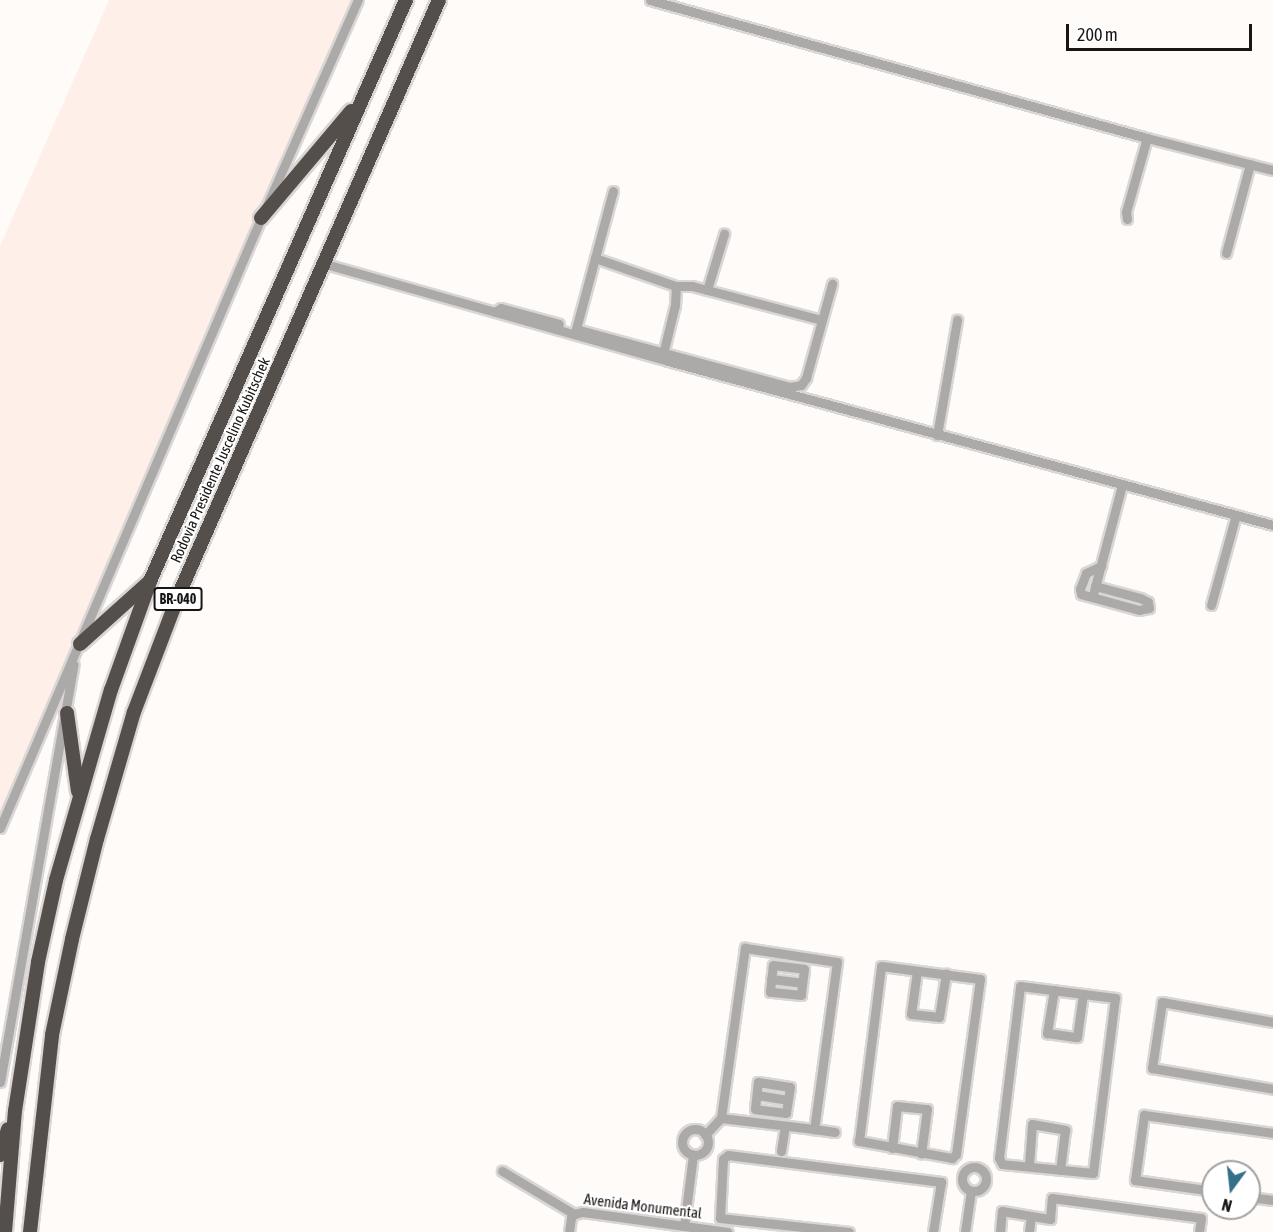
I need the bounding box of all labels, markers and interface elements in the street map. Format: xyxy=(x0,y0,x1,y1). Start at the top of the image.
scale bar xyxy=(1069,12,1255,50)
text: 200 m xyxy=(1077,24,1118,45)
street label: Rodovia Presidente Juscelino Kubitschek xyxy=(166,354,274,566)
road number: BR-040 xyxy=(152,588,204,610)
north arrow xyxy=(1201,1160,1261,1220)
street label: Avenida Monumental xyxy=(583,1190,703,1222)
text: N xyxy=(1220,1196,1234,1215)

